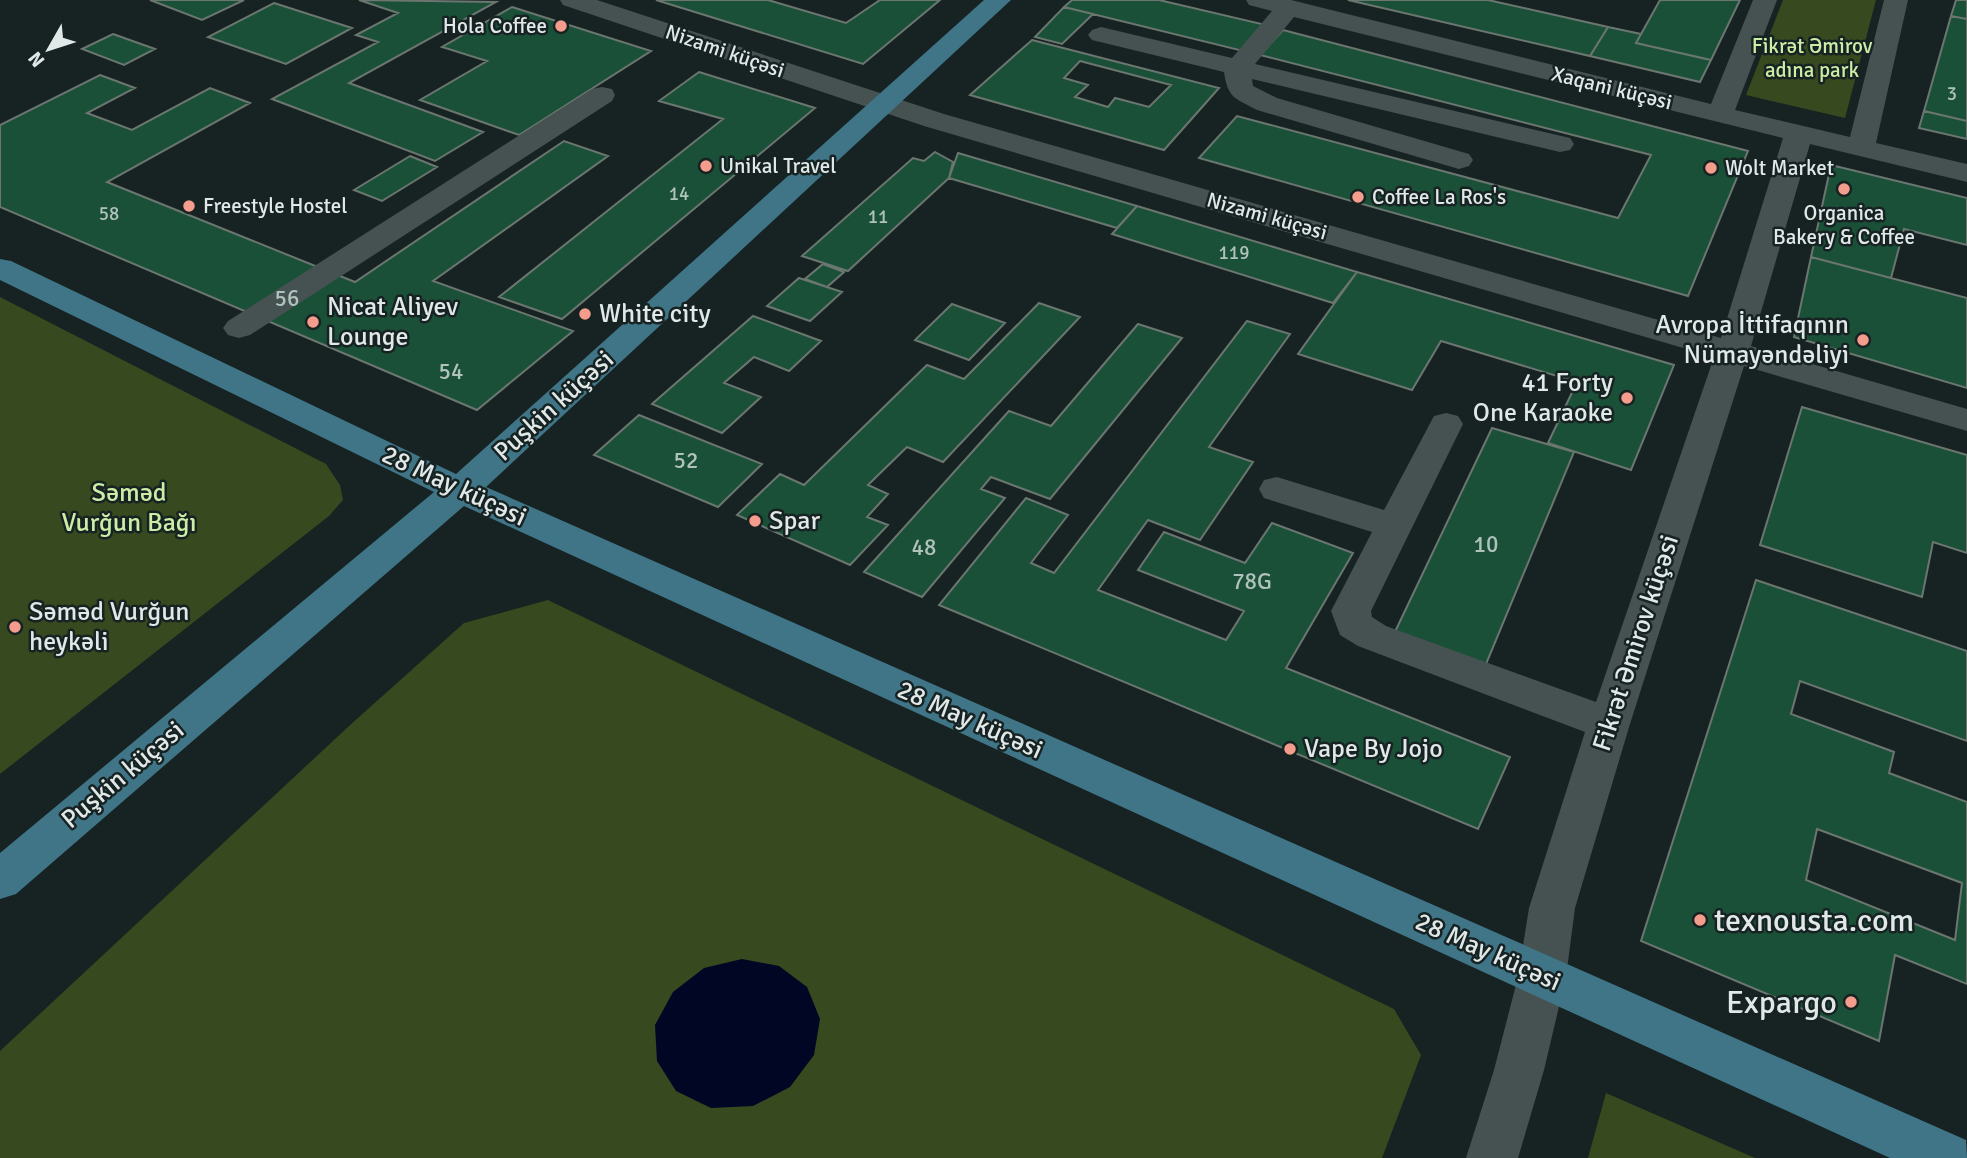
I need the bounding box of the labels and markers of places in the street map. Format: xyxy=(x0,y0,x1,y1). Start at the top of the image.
place label: Hola Coffee xyxy=(443,13,547,39)
marker: Hola Coffee xyxy=(553,18,569,34)
place label: Unikal Travel xyxy=(720,153,836,179)
place label: Wolt Market xyxy=(1725,155,1834,181)
marker: Unikal Travel xyxy=(698,158,714,174)
marker: Wolt Market xyxy=(1703,160,1719,176)
marker: Organica Bakery & Coffee xyxy=(1836,181,1852,197)
place label: Coffee La Ros's xyxy=(1372,184,1506,210)
marker: Coffee La Ros's xyxy=(1350,189,1366,205)
place label: Freestyle Hostel xyxy=(203,193,347,219)
marker: Freestyle Hostel xyxy=(181,198,197,214)
place label: Organica Bakery & Coffee xyxy=(1773,200,1915,250)
place label: Nicat Aliyev Lounge xyxy=(327,291,458,353)
place label: White city xyxy=(599,298,711,330)
marker: White city xyxy=(577,306,593,322)
place label: Avropa İttifaqının Nümayəndəliyi xyxy=(1655,309,1849,371)
marker: Nicat Aliyev Lounge xyxy=(305,314,321,330)
marker: Avropa İttifaqının Nümayəndəliyi xyxy=(1855,332,1871,348)
place label: 41 Forty One Karaoke xyxy=(1473,367,1613,429)
marker: 41 Forty One Karaoke xyxy=(1619,390,1635,406)
place label: Spar xyxy=(769,505,820,537)
marker: Spar xyxy=(747,513,763,529)
place label: Səməd Vurğun heykəli xyxy=(29,596,190,658)
marker: Səməd Vurğun heykəli xyxy=(7,619,23,635)
place label: Vape By Jojo xyxy=(1304,733,1443,765)
marker: Vape By Jojo xyxy=(1282,741,1298,757)
place label: texnousta.com xyxy=(1714,901,1914,940)
marker: texnousta.com xyxy=(1692,912,1708,928)
place label: Expargo xyxy=(1726,983,1837,1022)
marker: Expargo xyxy=(1843,994,1859,1010)

